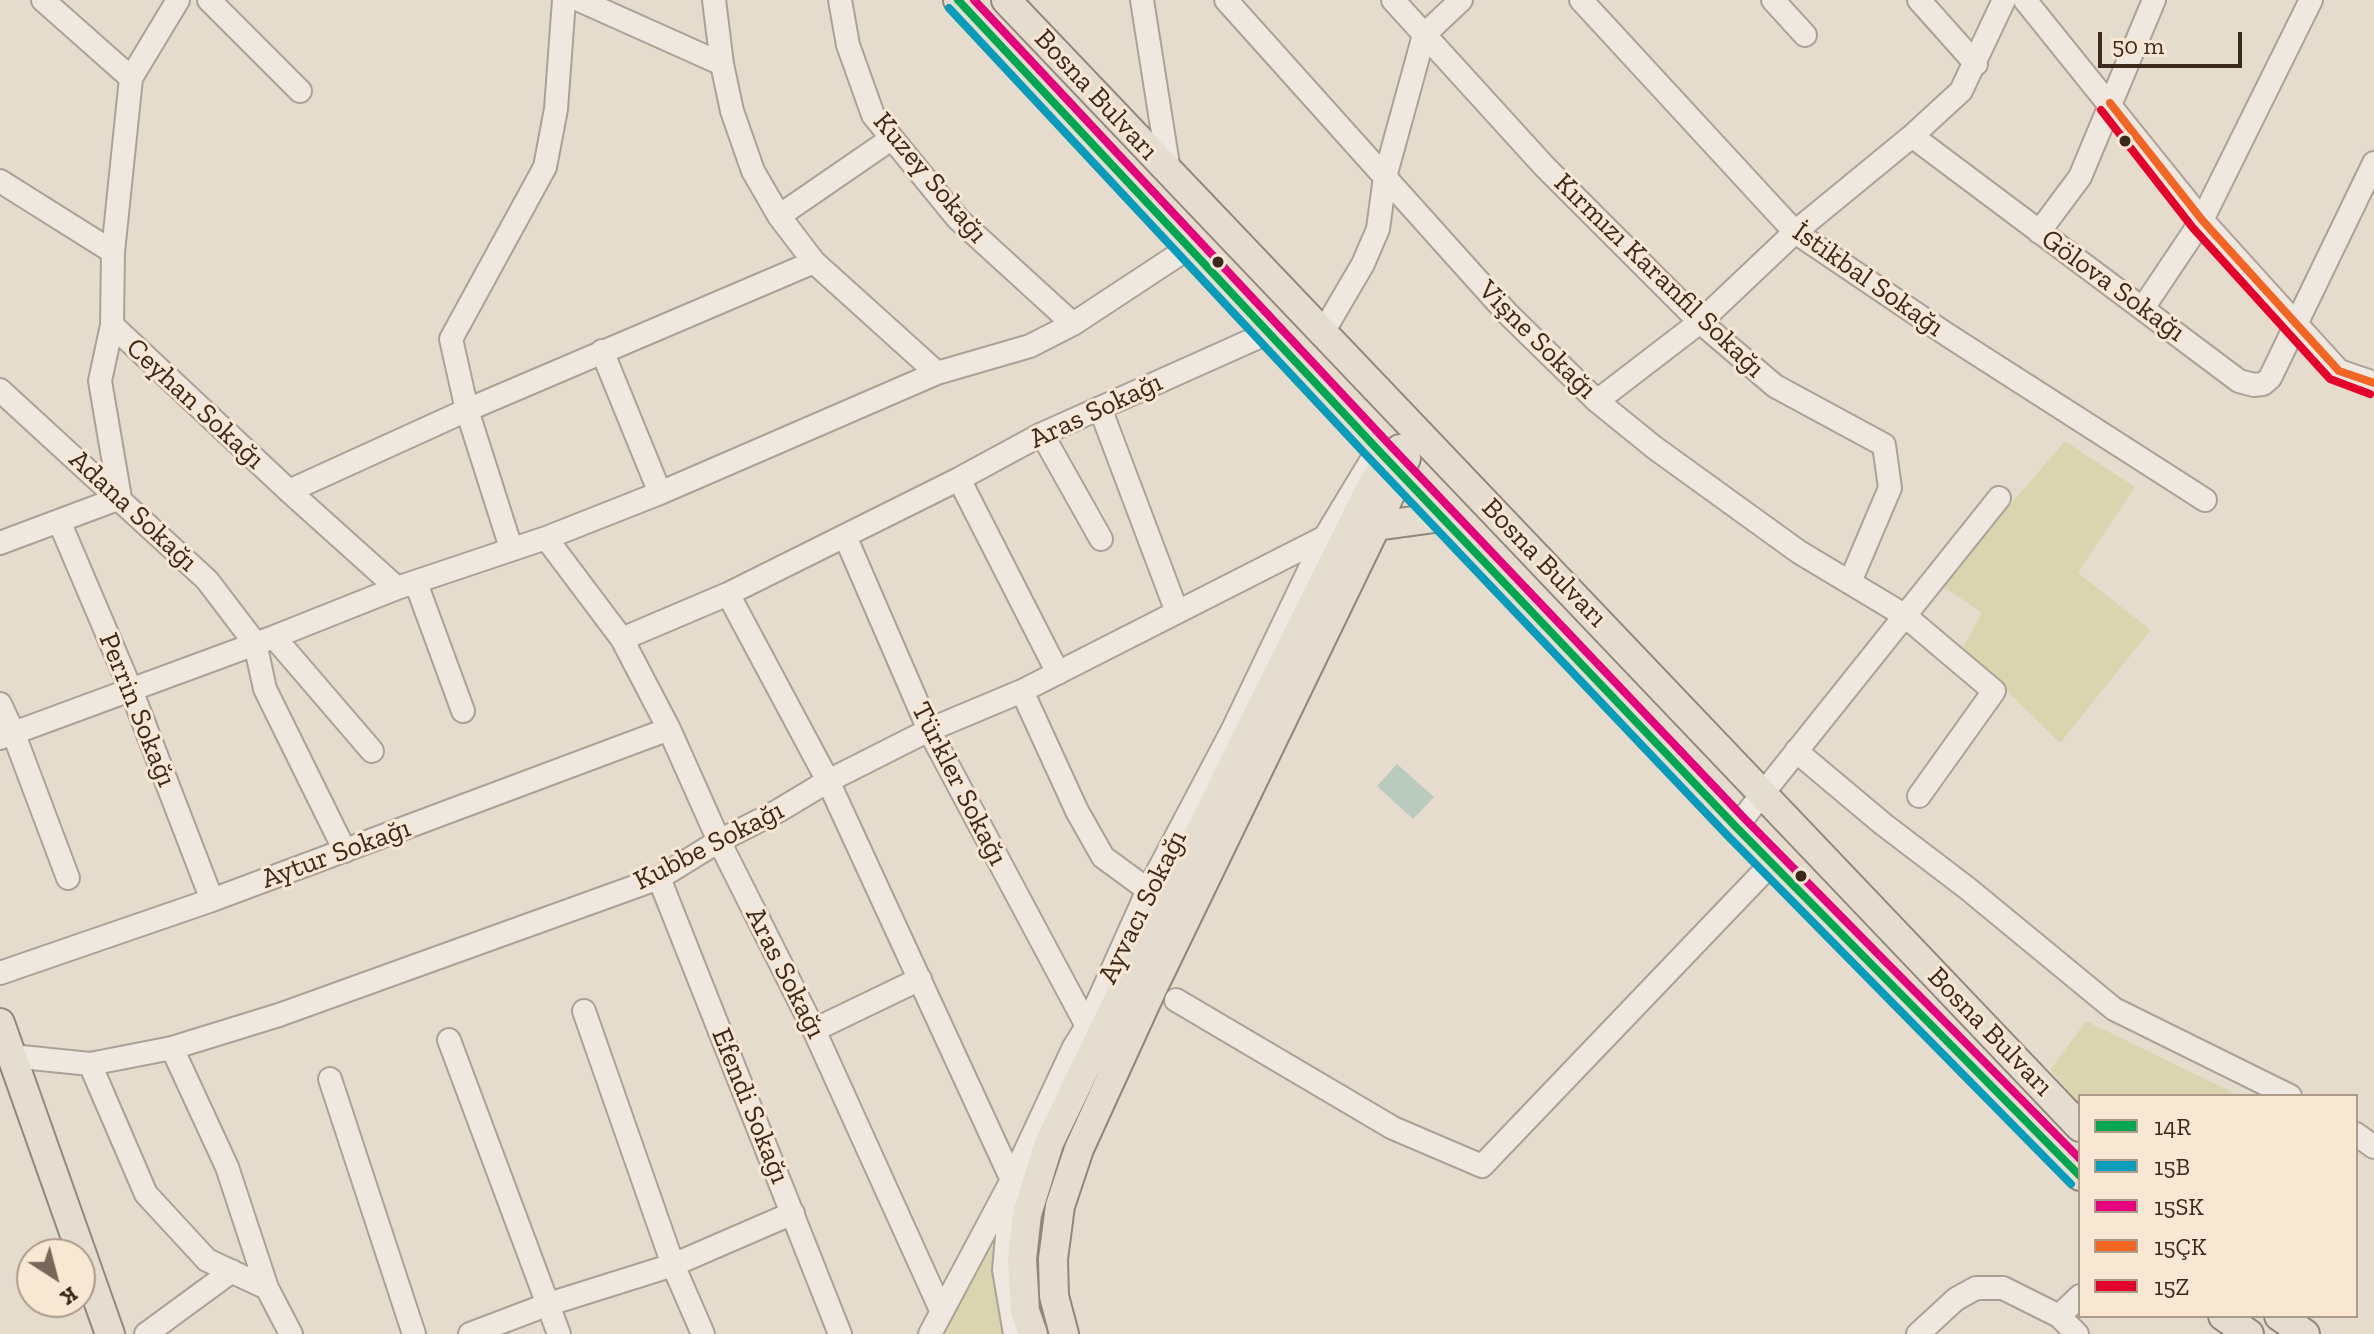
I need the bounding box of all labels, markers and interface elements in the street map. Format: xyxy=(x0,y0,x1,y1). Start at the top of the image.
scale bar xyxy=(2102,16,2246,66)
street label: Bosna Bulvarı xyxy=(1027,23,1165,167)
text: 50 m xyxy=(2112,31,2164,60)
street label: Kuzey Sokağı xyxy=(866,106,994,250)
unlabelled marker xyxy=(2117,133,2133,149)
street label: Kırmızı Karanfil Sokağı xyxy=(1547,167,1771,385)
street label: İstikbal Sokağı xyxy=(1786,216,1950,344)
street label: Gölova Sokağı xyxy=(2034,223,2192,349)
unlabelled marker xyxy=(1210,254,1226,270)
street label: Vişne Sokağı xyxy=(1471,274,1603,406)
street label: Ceyhan Sokağı xyxy=(119,331,271,477)
street label: Aras Sokağı xyxy=(1024,366,1168,456)
street label: Adana Sokağı xyxy=(62,443,204,579)
street label: Bosna Bulvarı xyxy=(1474,491,1614,635)
street label: Perrin Sokağı xyxy=(91,628,183,792)
street label: Türkler Sokağı xyxy=(904,697,1014,871)
street label: Kubbe Sokağı xyxy=(629,794,789,898)
street label: Aytur Sokağı xyxy=(257,812,415,896)
street label: Ayvacı Sokağı xyxy=(1091,825,1195,989)
unlabelled marker xyxy=(1793,868,1809,884)
street label: Aras Sokağı xyxy=(738,902,832,1044)
street label: Bosna Bulvarı xyxy=(1920,960,2060,1104)
street label: Efendi Sokağı xyxy=(704,1023,796,1189)
legend xyxy=(2078,1094,2358,1318)
text: 14R xyxy=(2154,1112,2191,1141)
text: 15B xyxy=(2154,1152,2190,1181)
text: 15SK xyxy=(2154,1192,2204,1221)
text: 15ÇK xyxy=(2154,1232,2206,1261)
north arrow xyxy=(16,1238,96,1318)
text: 15Z xyxy=(2154,1272,2189,1301)
text: K xyxy=(55,1281,83,1311)

